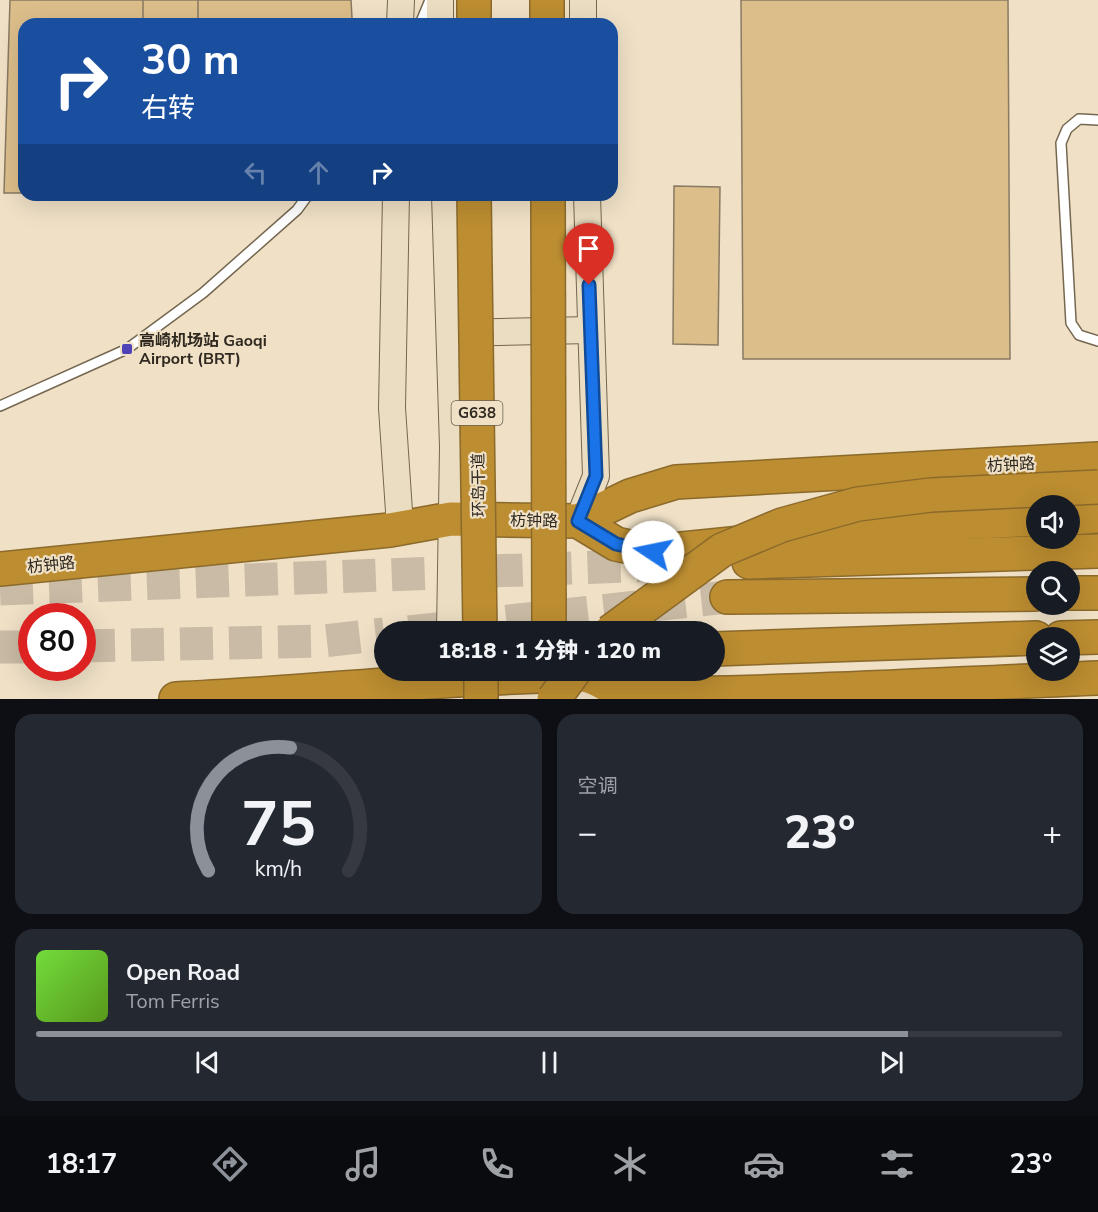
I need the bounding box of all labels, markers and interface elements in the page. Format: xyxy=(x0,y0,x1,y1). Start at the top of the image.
text: 30 m xyxy=(141,32,240,89)
icon: right xyxy=(42,42,120,120)
text: 右转 xyxy=(141,90,195,127)
icon: left xyxy=(239,156,272,189)
icon: ahead xyxy=(302,156,335,189)
icon: right xyxy=(365,156,398,189)
pin xyxy=(563,223,614,285)
icon: arrive xyxy=(572,232,605,265)
place label: 高崎机场站 Gaoqi Airport (BRT) xyxy=(139,330,267,370)
marker: 高崎机场站 Gaoqi Airport (BRT) xyxy=(120,342,134,356)
road number: G638 xyxy=(452,401,502,425)
street label: 环岛干道 xyxy=(467,453,491,517)
street label: 枋钟路 xyxy=(987,453,1036,477)
map controls xyxy=(1026,495,1080,681)
button: sound xyxy=(1026,495,1080,549)
street label: 枋钟路 xyxy=(510,510,558,532)
position arrow xyxy=(621,520,685,584)
street label: 枋钟路 xyxy=(26,552,76,578)
button: search xyxy=(1026,561,1080,615)
speed limit sign: 80 xyxy=(18,603,96,681)
button: layers xyxy=(1026,627,1080,681)
text: 18:18 · 1 分钟 · 120 m xyxy=(438,636,661,666)
text: 空调 xyxy=(578,773,618,800)
text: 75 xyxy=(241,782,316,867)
text: 23° xyxy=(784,803,855,864)
text: − xyxy=(578,811,597,856)
text: + xyxy=(1042,811,1062,856)
text: km/h xyxy=(255,854,302,884)
text: Open Road xyxy=(126,958,240,988)
text: Tom Ferris xyxy=(126,988,220,1015)
icon: previous xyxy=(191,1046,224,1079)
icon: pause xyxy=(533,1046,566,1079)
icon: next xyxy=(875,1046,908,1079)
icon: directions xyxy=(209,1143,251,1185)
icon: music xyxy=(342,1143,384,1185)
icon: phone xyxy=(476,1143,518,1185)
icon: climate xyxy=(609,1143,651,1185)
icon: car xyxy=(743,1143,785,1185)
icon: filters xyxy=(876,1143,918,1185)
text: 18:17 xyxy=(46,1146,117,1183)
text: 23° xyxy=(1010,1146,1052,1183)

